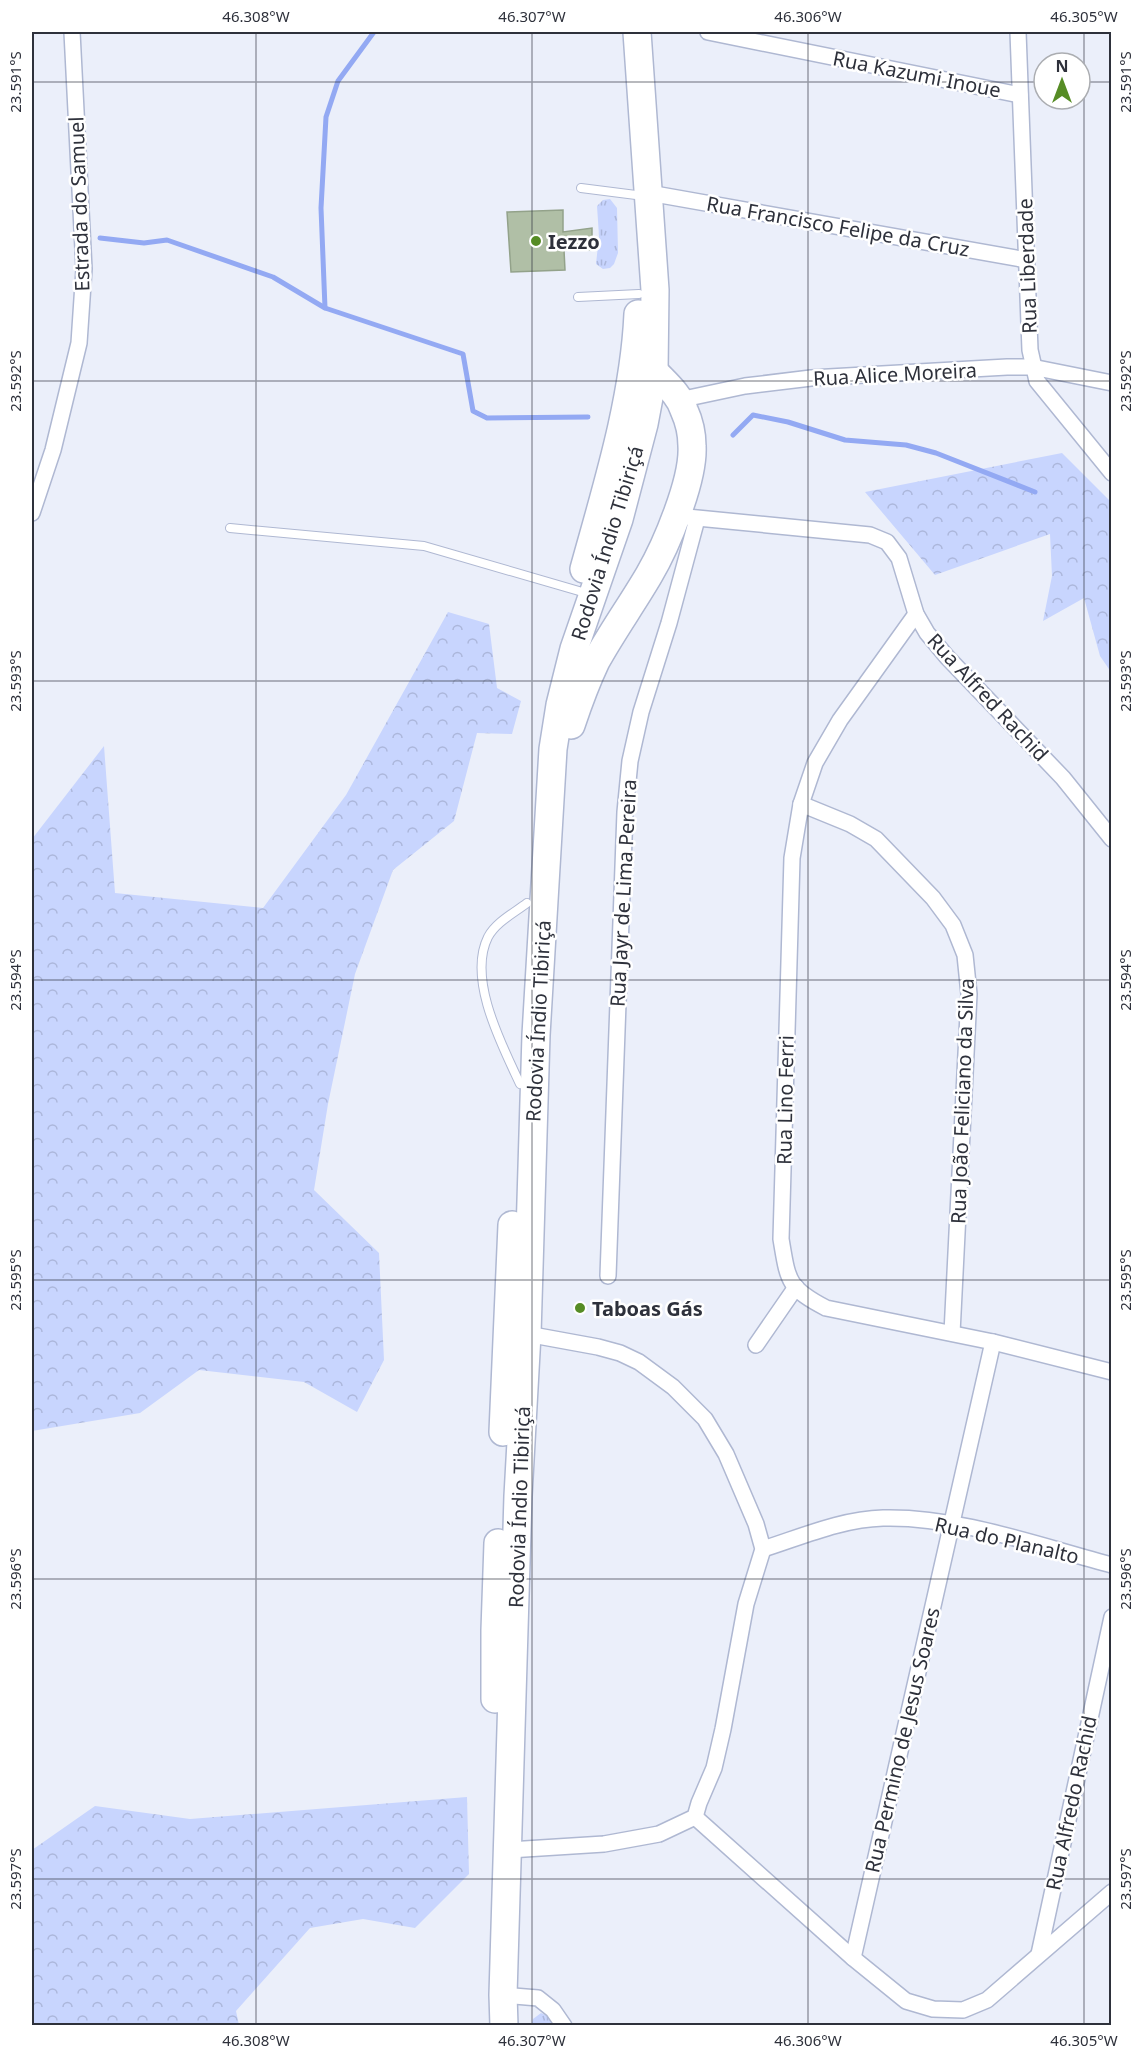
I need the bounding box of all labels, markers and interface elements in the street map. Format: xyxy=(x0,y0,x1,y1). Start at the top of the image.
text: 46.308°W xyxy=(222,6,290,26)
text: 46.307°W xyxy=(498,6,566,26)
text: 46.306°W xyxy=(774,6,842,26)
text: 46.305°W xyxy=(1050,6,1118,26)
street label: Rua Kazumi Inoue xyxy=(831,44,1003,104)
text: 23.591°S xyxy=(5,51,25,113)
north arrow xyxy=(1032,51,1092,111)
text: 23.591°S xyxy=(1115,51,1135,113)
text: N xyxy=(1055,55,1069,77)
street label: Estrada do Samuel xyxy=(62,116,96,292)
street label: Rua Francisco Felipe da Cruz xyxy=(704,190,972,262)
street label: Rua Liberdade xyxy=(1011,198,1043,334)
place label: Iezzo xyxy=(548,228,600,255)
marker: Iezzo xyxy=(529,234,543,248)
text: 23.592°S xyxy=(5,350,25,412)
text: 23.592°S xyxy=(1115,350,1135,412)
street label: Rua Alice Moreira xyxy=(812,356,978,392)
street label: Rodovia Índio Tibiriçá xyxy=(565,442,649,644)
street label: Rua Alfred Rachid xyxy=(922,627,1054,767)
text: 23.593°S xyxy=(5,650,25,712)
text: 23.593°S xyxy=(1115,650,1135,712)
street label: Rua Jayr de Lima Pereira xyxy=(604,779,642,1007)
street label: Rodovia Índio Tibiriçá xyxy=(519,919,557,1123)
text: 23.594°S xyxy=(5,949,25,1011)
text: 23.594°S xyxy=(1115,949,1135,1011)
street label: Rua João Feliciano da Silva xyxy=(944,977,980,1225)
street label: Rua Lino Ferri xyxy=(770,1035,800,1165)
text: 23.595°S xyxy=(5,1249,25,1311)
text: 23.595°S xyxy=(1115,1249,1135,1311)
place label: Taboas Gás xyxy=(592,1295,703,1322)
marker: Taboas Gás xyxy=(573,1301,587,1315)
street label: Rodovia Índio Tibiriçá xyxy=(502,1406,536,1608)
street label: Rua do Planalto xyxy=(932,1510,1082,1570)
text: 23.596°S xyxy=(5,1548,25,1610)
text: 23.596°S xyxy=(1115,1548,1135,1610)
street label: Rua Permino de Jesus Soares xyxy=(858,1605,946,1875)
street label: Rua Alfredo Rachid xyxy=(1039,1713,1103,1893)
text: 23.597°S xyxy=(5,1848,25,1910)
text: 23.597°S xyxy=(1115,1848,1135,1910)
text: 46.308°W xyxy=(222,2030,290,2050)
text: 46.307°W xyxy=(498,2030,566,2050)
text: 46.306°W xyxy=(774,2030,842,2050)
text: 46.305°W xyxy=(1050,2030,1118,2050)

